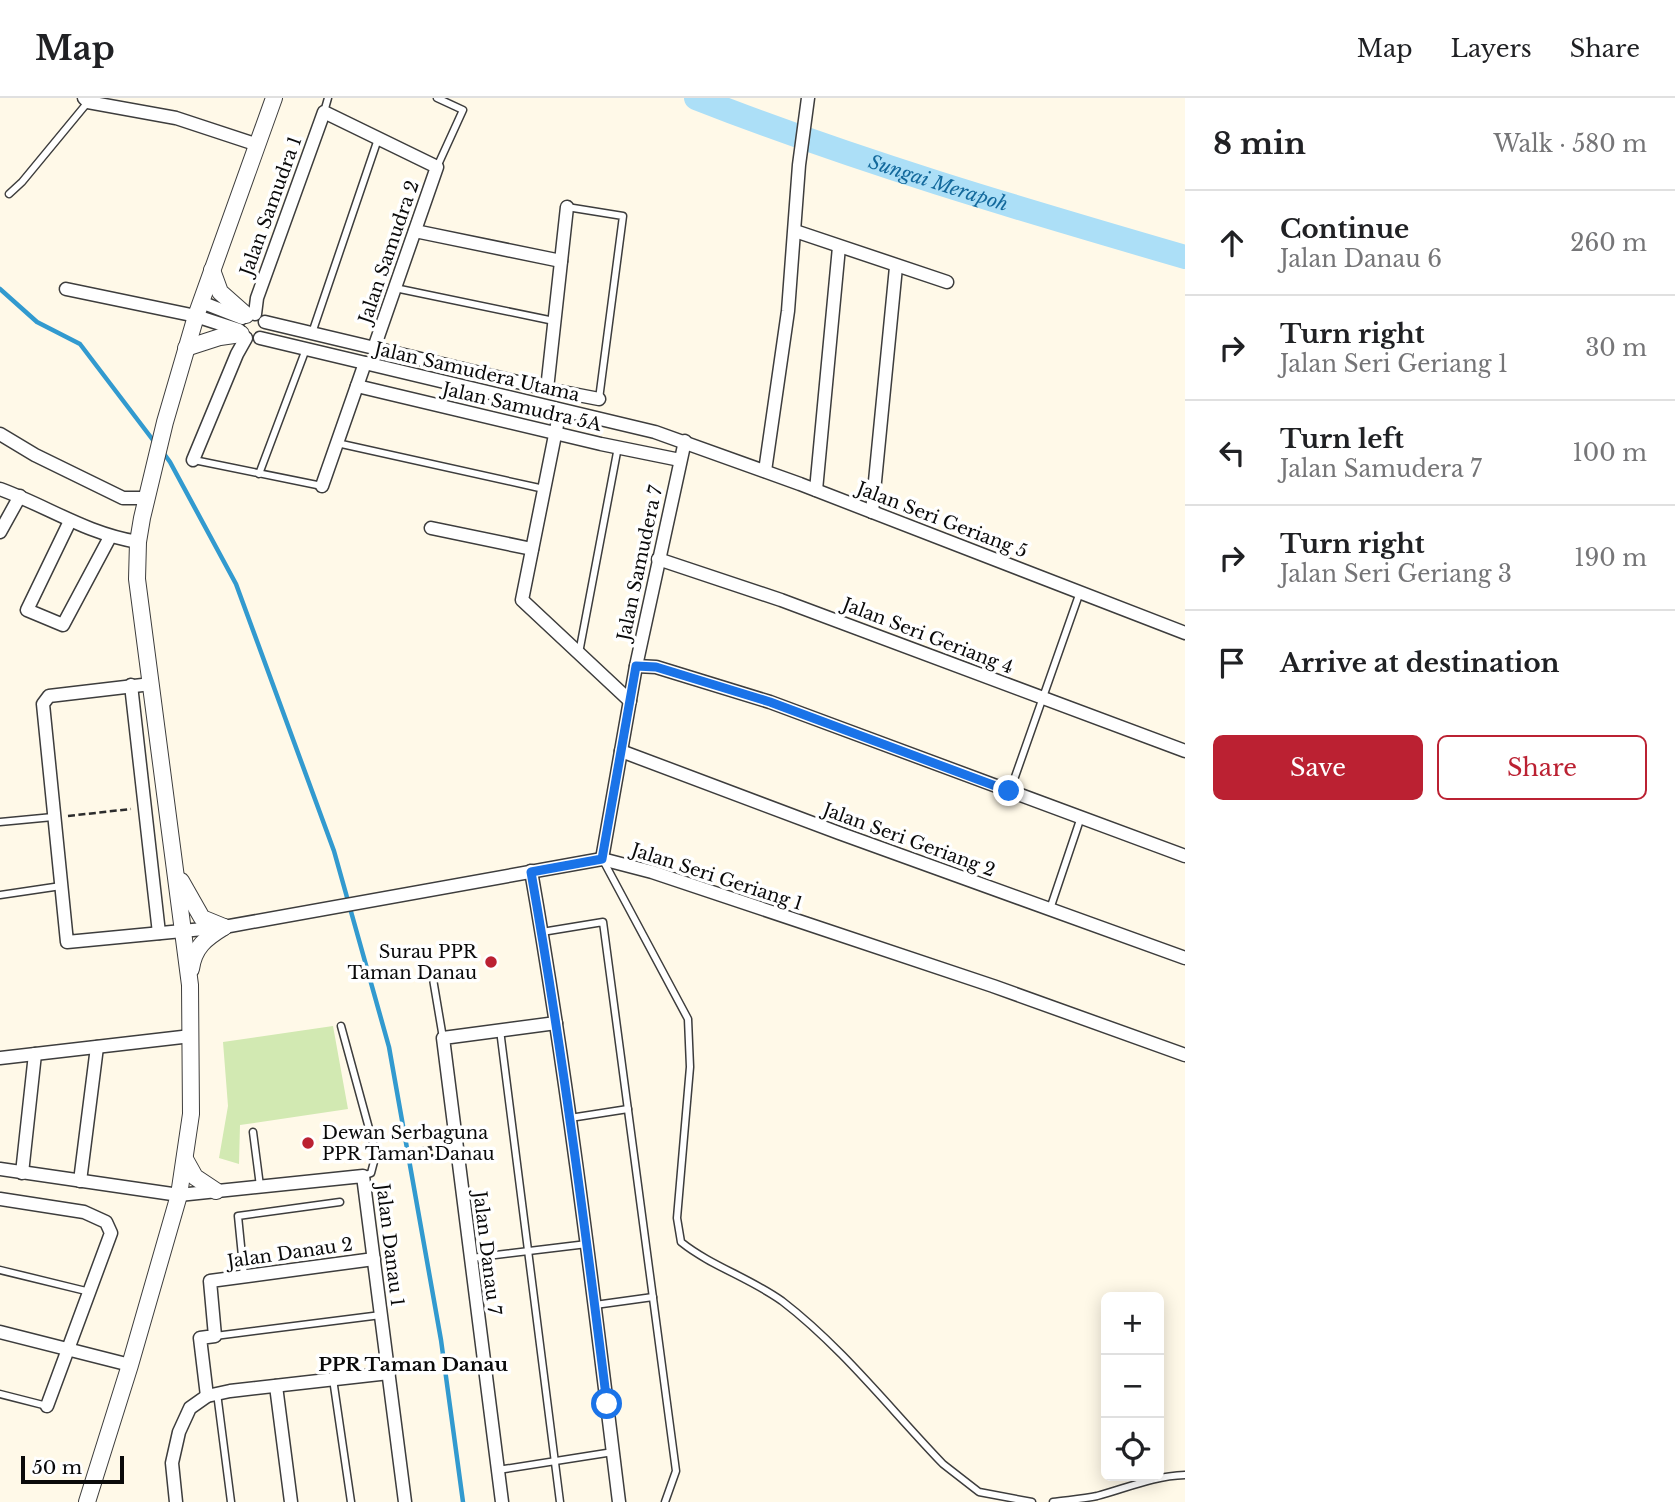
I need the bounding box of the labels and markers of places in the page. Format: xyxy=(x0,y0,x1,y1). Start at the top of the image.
place label: Surau PPR Taman Danau xyxy=(347,941,478,984)
marker: Surau PPR Taman Danau xyxy=(483,954,499,970)
place label: Dewan Serbaguna PPR Taman Danau xyxy=(322,1122,495,1165)
marker: Dewan Serbaguna PPR Taman Danau xyxy=(300,1135,316,1151)

